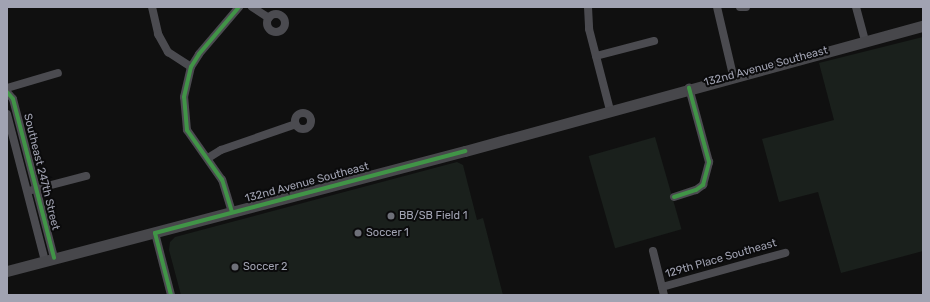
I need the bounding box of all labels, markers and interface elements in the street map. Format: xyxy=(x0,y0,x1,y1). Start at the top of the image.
street label: 132nd Avenue Southeast xyxy=(703,44,829,90)
street label: Southeast 247th Street xyxy=(20,112,62,232)
street label: 132nd Avenue Southeast xyxy=(244,160,370,206)
place label: BB/SB Field 1 xyxy=(399,209,467,223)
marker: BB/SB Field 1 xyxy=(386,211,396,221)
place label: Soccer 1 xyxy=(366,226,409,240)
marker: Soccer 1 xyxy=(353,228,363,238)
street label: 129th Place Southeast xyxy=(664,237,778,281)
place label: Soccer 2 xyxy=(243,260,288,274)
marker: Soccer 2 xyxy=(230,262,240,272)

